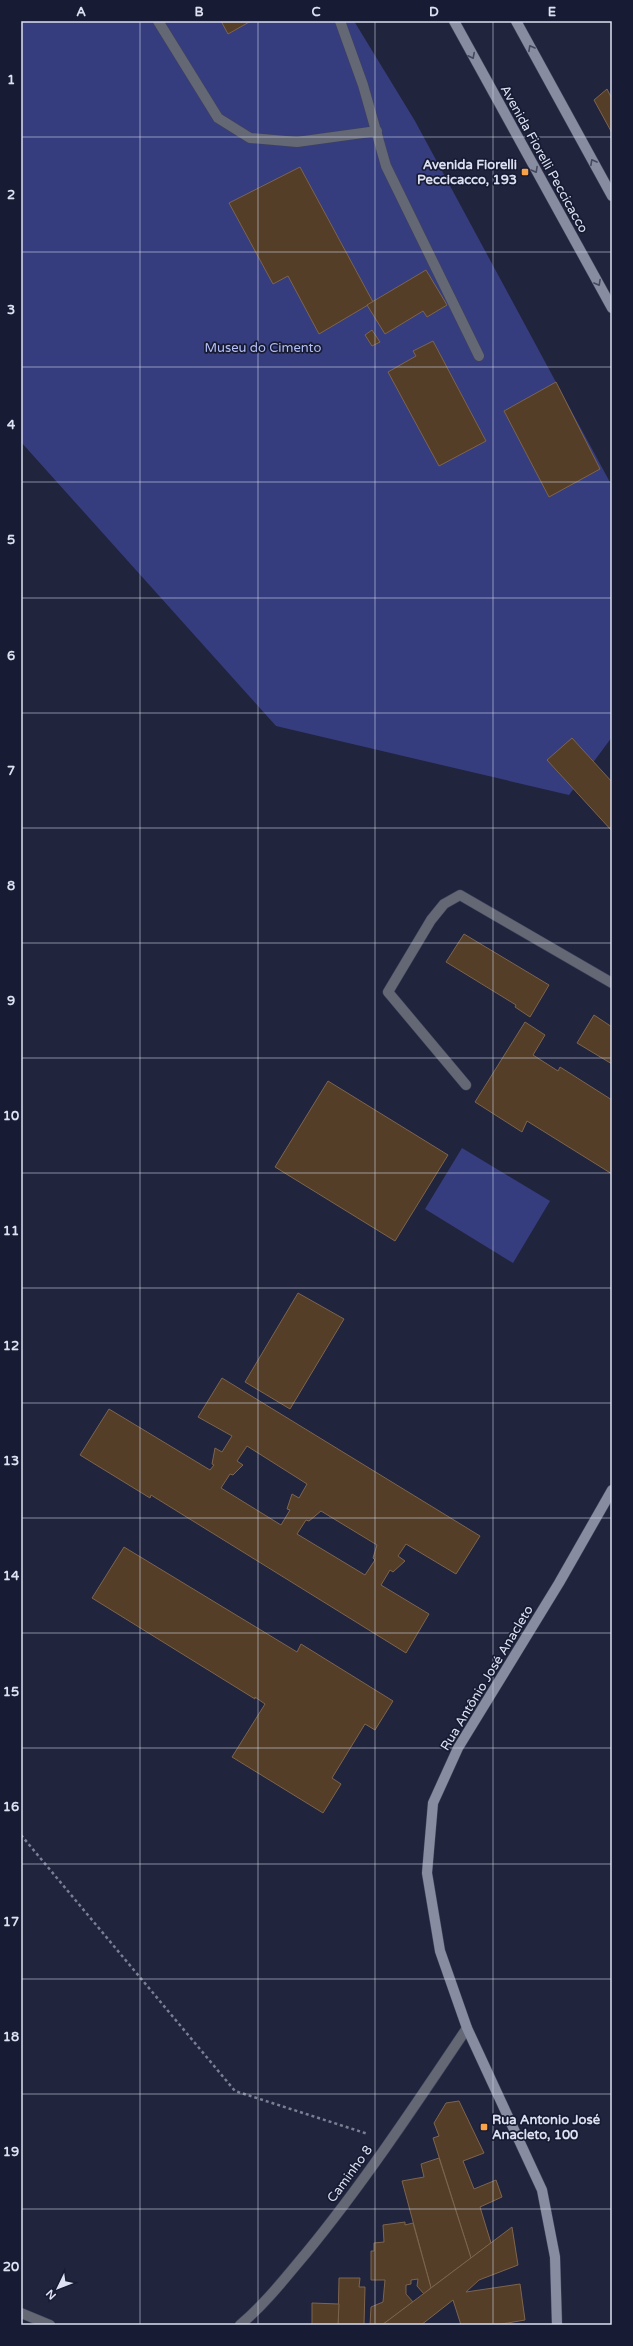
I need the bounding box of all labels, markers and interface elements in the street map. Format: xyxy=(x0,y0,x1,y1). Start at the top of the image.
text: A xyxy=(76,4,86,20)
text: B xyxy=(194,4,204,20)
text: C xyxy=(311,4,321,20)
text: D xyxy=(429,4,439,20)
text: E xyxy=(548,4,556,20)
one-way arrow xyxy=(528,45,535,52)
one-way arrow xyxy=(467,52,475,59)
text: 1 xyxy=(7,72,15,88)
street label: Avenida Fiorelli Peccicacco xyxy=(497,82,591,236)
place label: Avenida Fiorelli Peccicacco, 193 xyxy=(417,157,517,188)
one-way arrow xyxy=(591,159,598,166)
one-way arrow xyxy=(530,165,537,173)
marker: Avenida Fiorelli Peccicacco, 193 xyxy=(520,167,530,177)
text: 2 xyxy=(7,187,15,203)
one-way arrow xyxy=(593,279,601,286)
text: 3 xyxy=(7,302,15,318)
park label: Museu do Cimento xyxy=(205,340,321,356)
text: 4 xyxy=(7,417,16,433)
text: 5 xyxy=(7,532,15,548)
text: 6 xyxy=(7,648,15,664)
text: 7 xyxy=(7,763,15,779)
text: 8 xyxy=(7,878,15,894)
text: 9 xyxy=(7,993,15,1009)
text: 10 xyxy=(3,1108,19,1124)
text: 11 xyxy=(3,1223,19,1239)
text: 12 xyxy=(3,1338,19,1354)
text: 13 xyxy=(3,1453,19,1469)
text: 14 xyxy=(3,1568,20,1584)
street label: Rua Antônio José Anacleto xyxy=(437,1602,537,1753)
text: 15 xyxy=(3,1684,19,1700)
text: 16 xyxy=(3,1799,19,1815)
text: 17 xyxy=(3,1914,19,1930)
text: 18 xyxy=(3,2029,19,2045)
place label: Rua Antonio José Anacleto, 100 xyxy=(492,2112,601,2143)
marker: Rua Antonio José Anacleto, 100 xyxy=(479,2122,489,2132)
street label: Caminho 8 xyxy=(324,2142,376,2206)
text: 19 xyxy=(3,2144,19,2160)
text: 20 xyxy=(3,2259,19,2275)
north arrow xyxy=(38,2268,78,2308)
text: N xyxy=(43,2287,59,2302)

